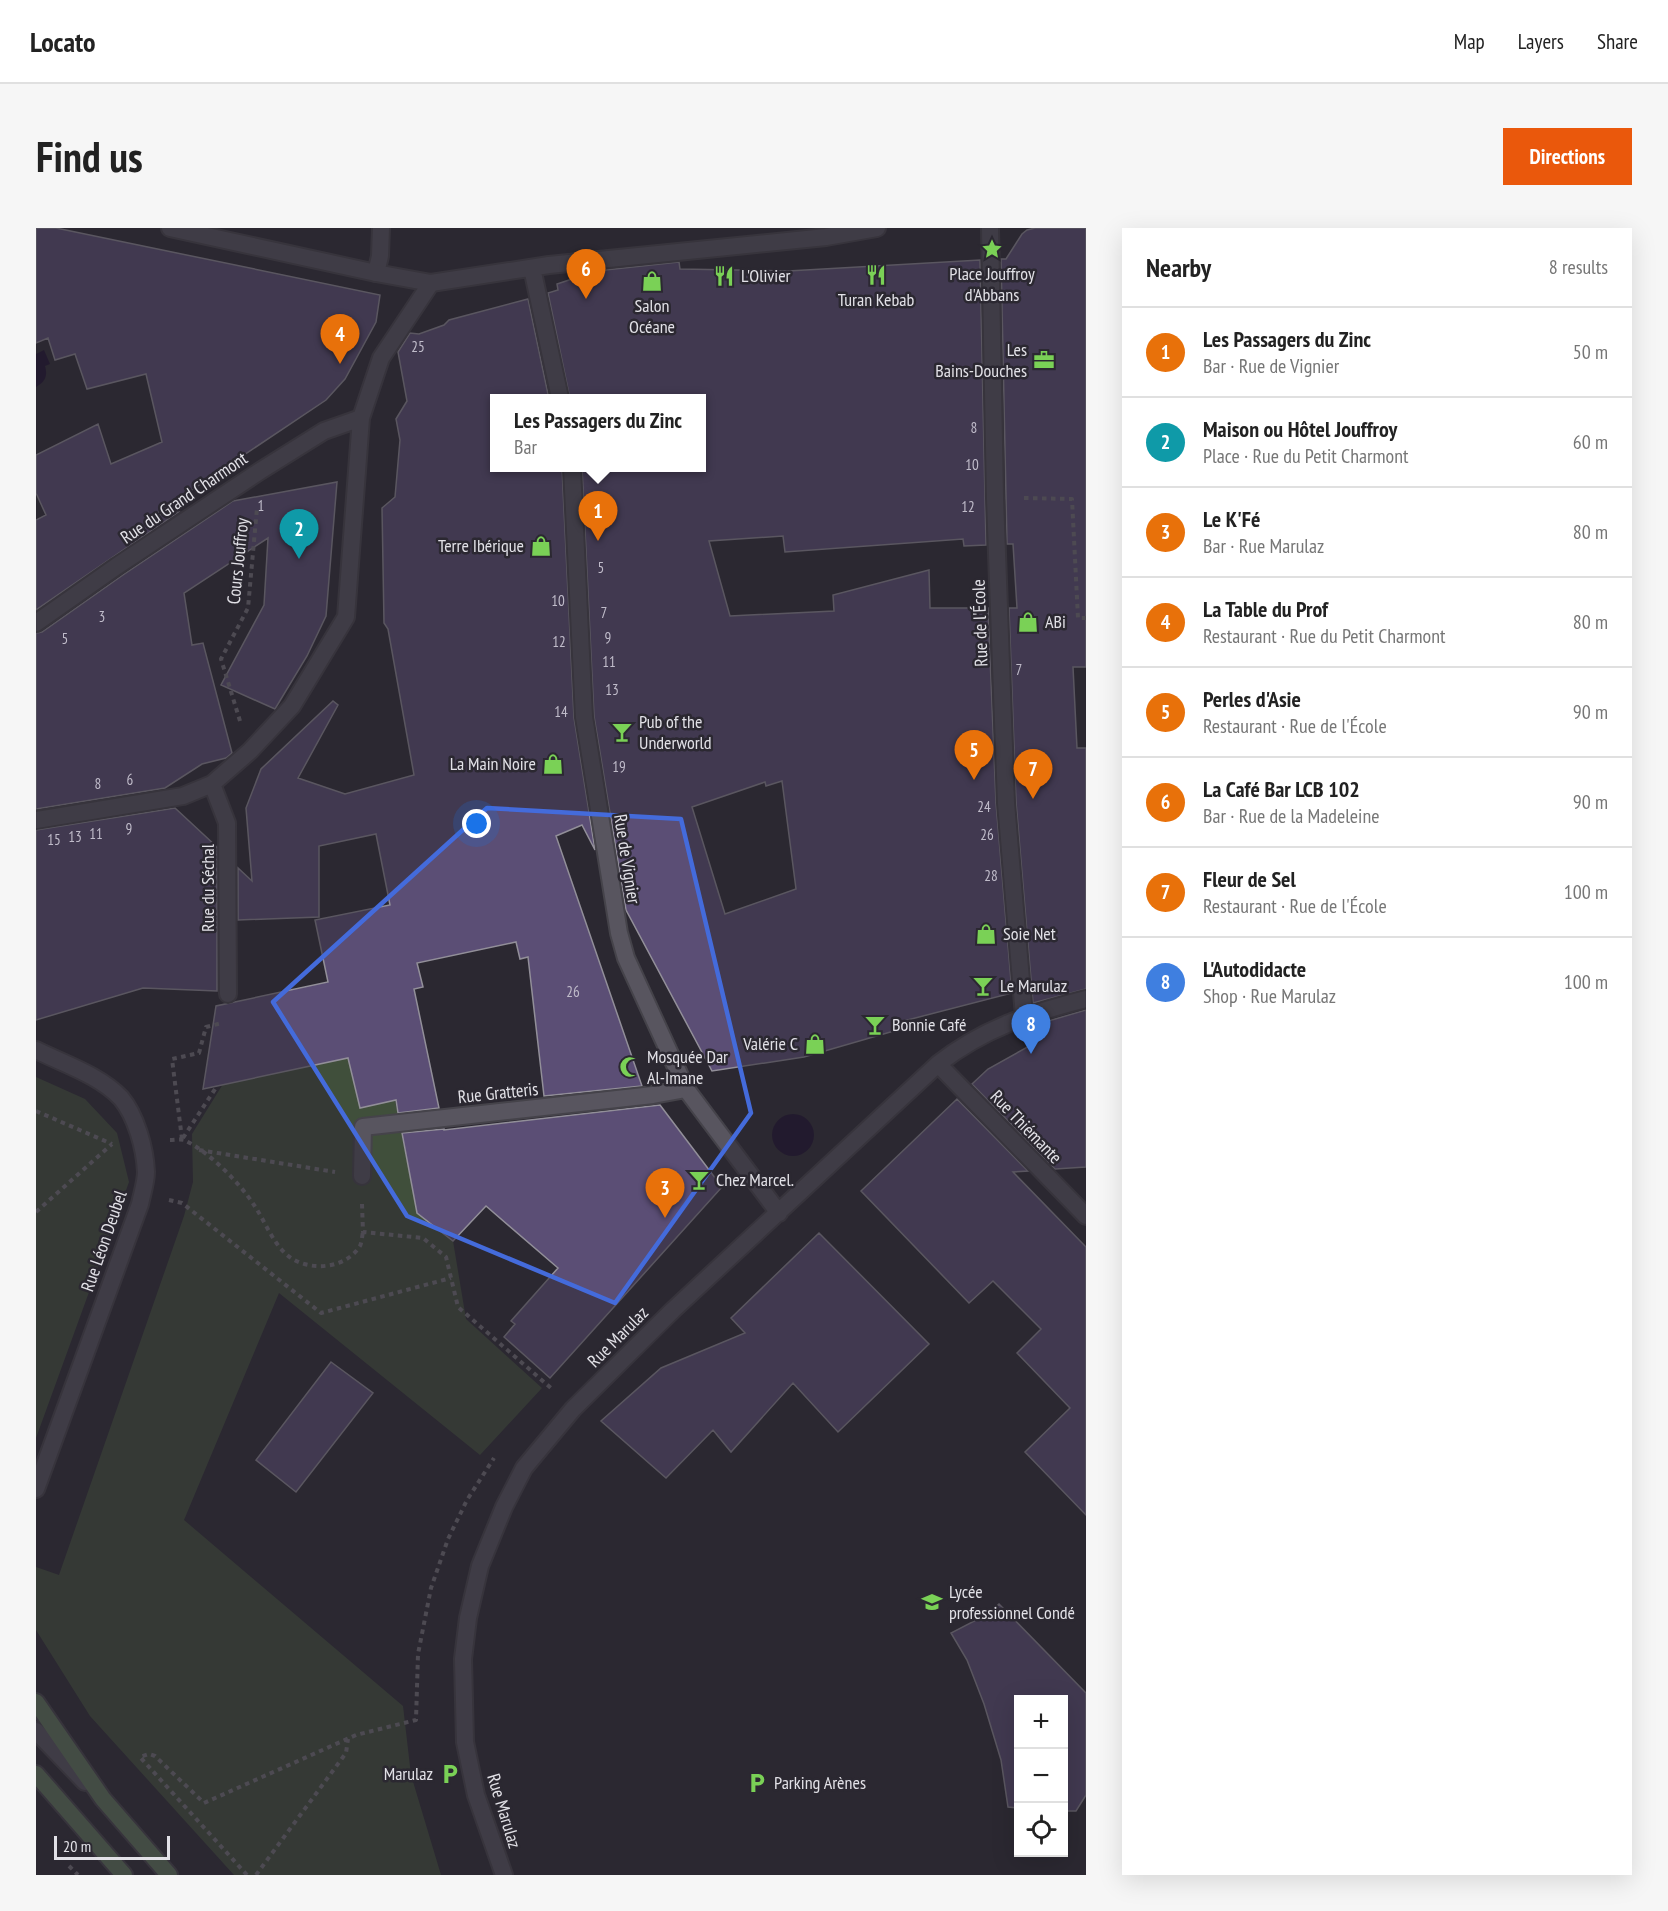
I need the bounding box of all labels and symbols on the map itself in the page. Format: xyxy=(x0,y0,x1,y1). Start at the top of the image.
place icon: Place Jouffroy d'Abbans xyxy=(980,237,1004,261)
pin: 6 xyxy=(566,250,606,299)
place label: Place Jouffroy d'Abbans xyxy=(949,262,1035,306)
restaurant icon: Turan Kebab xyxy=(864,263,888,287)
restaurant icon: L'Olivier xyxy=(712,264,736,288)
place label: L'Olivier xyxy=(741,264,791,287)
shop icon: Salon Océane xyxy=(640,269,664,293)
place label: Turan Kebab xyxy=(838,288,914,311)
place label: Salon Océane xyxy=(629,294,675,338)
pin: 4 xyxy=(320,314,360,364)
house number: 25 xyxy=(411,337,425,356)
place label: Les Bains-Douches xyxy=(935,338,1027,382)
office icon: Les Bains-Douches xyxy=(1032,348,1056,372)
house number: 8 xyxy=(971,418,977,437)
street label: Rue du Grand Charmont xyxy=(116,447,252,549)
house number: 10 xyxy=(965,455,979,474)
pin: 1 xyxy=(578,492,618,541)
house number: 1 xyxy=(258,496,264,515)
house number: 12 xyxy=(961,497,975,516)
pin: 2 xyxy=(280,510,318,559)
street label: Cours Jouffroy xyxy=(222,516,253,605)
place label: Terre Ibérique xyxy=(438,534,524,557)
shop icon: Terre Ibérique xyxy=(529,534,553,558)
house number: 5 xyxy=(598,558,604,577)
street label: Rue de l'École xyxy=(966,579,993,667)
house number: 10 xyxy=(551,591,565,610)
house number: 7 xyxy=(601,603,607,622)
house number: 3 xyxy=(99,607,105,626)
shop icon: ABi xyxy=(1016,610,1040,634)
place label: ABi xyxy=(1045,610,1066,633)
house number: 9 xyxy=(605,628,611,647)
house number: 5 xyxy=(62,629,68,648)
house number: 12 xyxy=(552,632,566,651)
house number: 11 xyxy=(602,652,616,671)
house number: 7 xyxy=(1016,660,1022,679)
house number: 13 xyxy=(605,680,619,699)
house number: 14 xyxy=(554,702,568,721)
place label: Pub of the Underworld xyxy=(639,710,712,754)
bar icon: Pub of the Underworld xyxy=(610,720,634,744)
pin: 5 xyxy=(954,730,994,780)
pin: 7 xyxy=(1014,750,1052,799)
place label: La Main Noire xyxy=(450,752,536,775)
shop icon: La Main Noire xyxy=(541,752,565,776)
house number: 19 xyxy=(612,757,626,776)
house number: 6 xyxy=(127,770,134,789)
house number: 8 xyxy=(95,774,101,793)
house number: 24 xyxy=(977,797,991,816)
your location xyxy=(462,809,491,838)
street label: Rue de Vignier xyxy=(609,812,646,905)
house number: 9 xyxy=(126,819,132,838)
house number: 11 xyxy=(89,824,103,843)
house number: 26 xyxy=(980,825,994,844)
house number: 13 xyxy=(68,827,82,846)
house number: 15 xyxy=(47,830,61,849)
street label: Rue du Séchal xyxy=(196,843,219,932)
house number: 28 xyxy=(984,866,998,885)
shop icon: Soie Net xyxy=(974,922,998,946)
place label: Soie Net xyxy=(1003,922,1056,945)
bar icon: Le Marulaz xyxy=(971,974,995,998)
place label: Le Marulaz xyxy=(1000,974,1067,997)
house number: 26 xyxy=(566,982,580,1001)
pin: 8 xyxy=(1012,1004,1050,1054)
bar icon: Bonnie Café xyxy=(863,1013,887,1037)
place label: Bonnie Café xyxy=(892,1013,966,1036)
place label: Valérie C xyxy=(742,1032,798,1055)
shop icon: Valérie C xyxy=(803,1032,827,1056)
place label: Mosquée Dar Al-Imane xyxy=(647,1045,728,1089)
mosque icon: Mosquée Dar Al-Imane xyxy=(618,1055,642,1079)
street label: Rue Gratteris xyxy=(457,1077,539,1108)
street label: Rue Thiémante xyxy=(986,1085,1067,1168)
pin: 3 xyxy=(646,1168,684,1218)
bar icon: Chez Marcel. xyxy=(687,1168,711,1192)
place label: Chez Marcel. xyxy=(716,1168,794,1191)
street label: Rue Léon Deubel xyxy=(76,1187,132,1294)
street label: Rue Marulaz xyxy=(582,1301,653,1372)
place label: Lycée professionnel Condé xyxy=(949,1580,1075,1624)
school or university icon: Lycée professionnel Condé xyxy=(920,1590,944,1614)
place label: Marulaz xyxy=(384,1762,433,1785)
parking icon: Marulaz xyxy=(438,1762,462,1786)
street label: Rue Marulaz xyxy=(482,1771,527,1851)
parking icon: Parking Arènes xyxy=(745,1771,769,1795)
place label: Parking Arènes xyxy=(774,1771,866,1794)
scale bar xyxy=(54,1833,170,1860)

